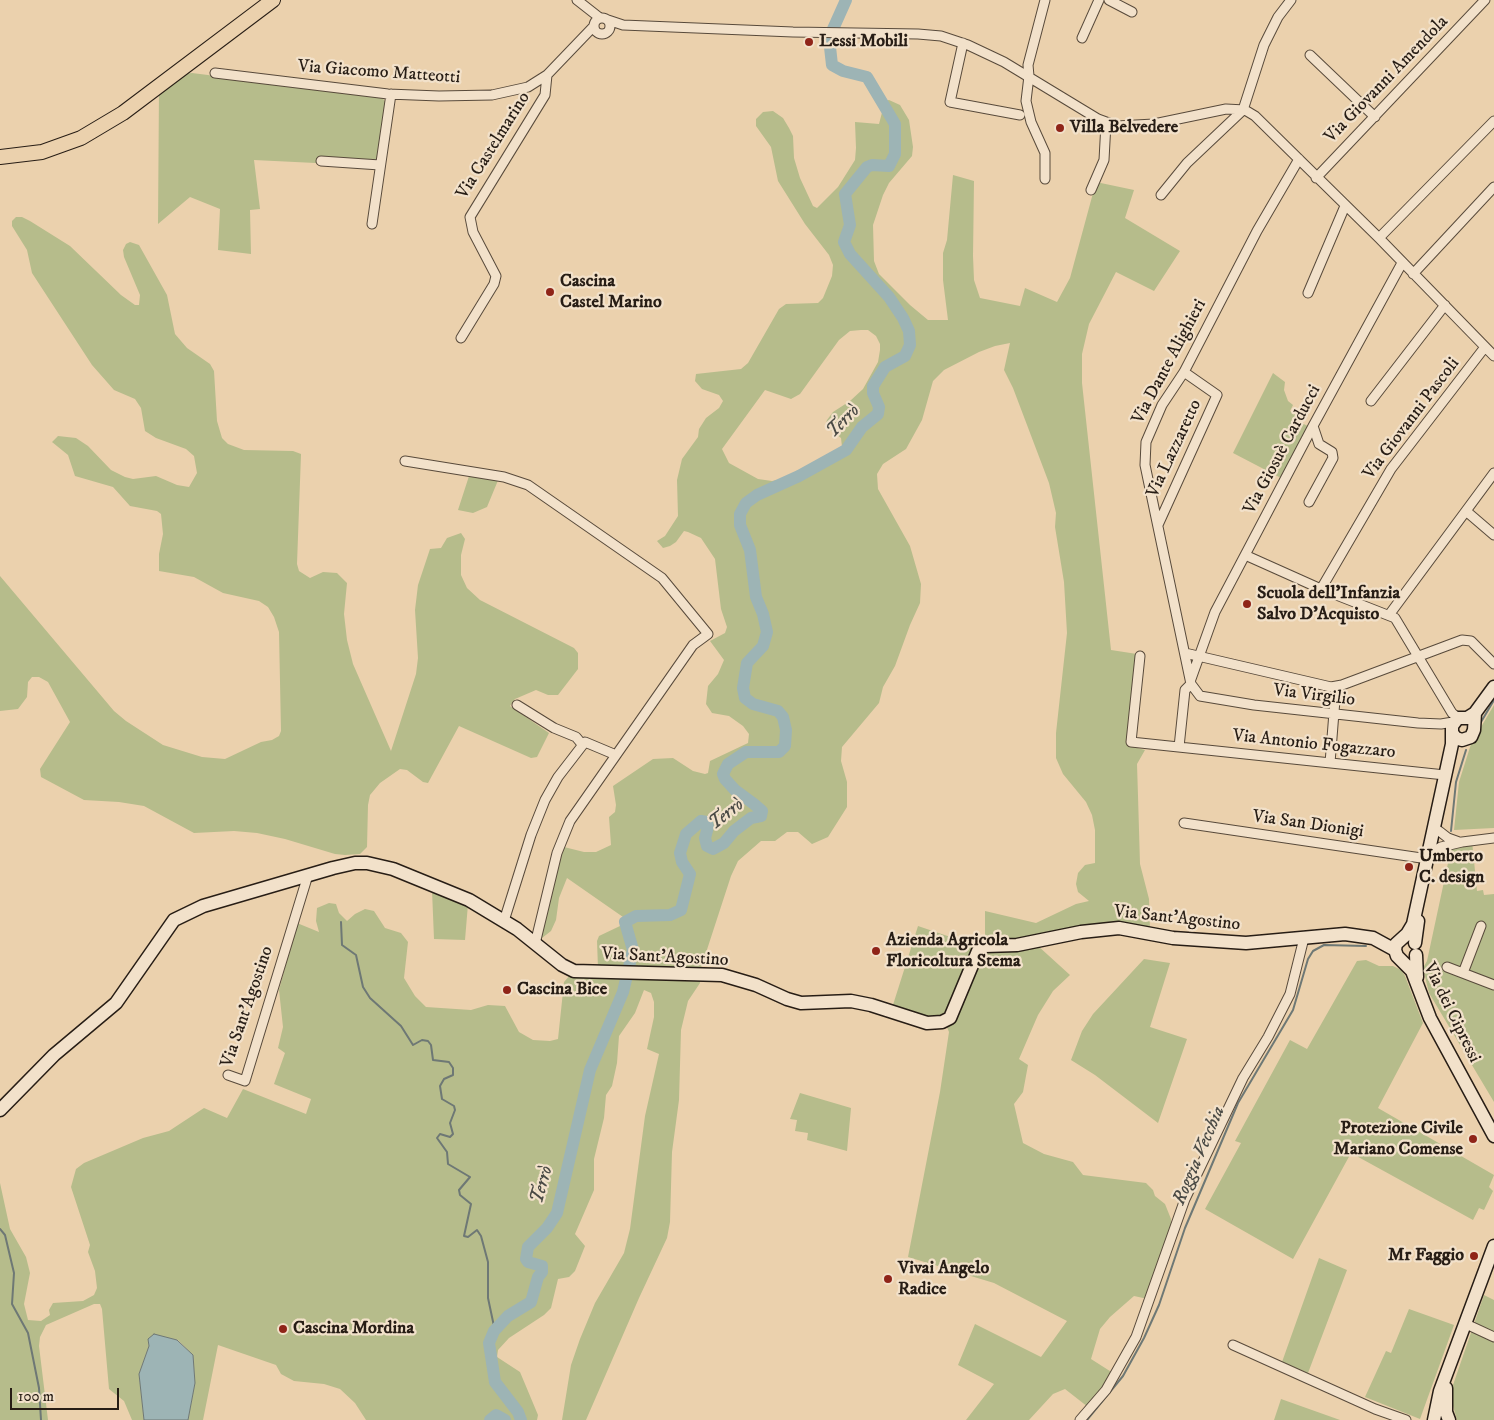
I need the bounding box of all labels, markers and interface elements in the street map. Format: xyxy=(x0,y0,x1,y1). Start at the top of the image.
street label: Via Giovanni Amendola xyxy=(1321,12,1453,148)
place label: Lessi Mobili xyxy=(819,31,908,53)
marker: Lessi Mobili xyxy=(803,36,815,48)
street label: Via Giacomo Matteotti xyxy=(297,57,461,89)
street label: Via Castelmarino xyxy=(452,88,536,204)
place label: Villa Belvedere xyxy=(1070,117,1178,139)
marker: Villa Belvedere xyxy=(1054,122,1066,134)
place label: Cascina Castel Marino xyxy=(560,271,662,314)
marker: Cascina Castel Marino xyxy=(544,286,556,298)
street label: Via Dante Alighieri xyxy=(1128,296,1212,428)
street label: Via Giovanni Pascoli xyxy=(1359,354,1465,484)
street label: Via Giosuè Carducci xyxy=(1240,382,1326,518)
street label: Via Lazzaretto xyxy=(1143,397,1207,501)
water label: Terrò xyxy=(822,400,866,444)
place label: Scuola dell'Infanzia Salvo D'Acquisto xyxy=(1257,583,1400,626)
marker: Scuola dell'Infanzia Salvo D'Acquisto xyxy=(1241,598,1253,610)
street label: Via Virgilio xyxy=(1272,680,1356,712)
street label: Via Antonio Fogazzaro xyxy=(1231,726,1397,764)
water label: Terrò xyxy=(705,794,749,836)
street label: Via San Dionigi xyxy=(1251,807,1365,843)
place label: Umberto C. design xyxy=(1419,846,1484,889)
marker: Umberto C. design xyxy=(1403,861,1415,873)
street label: Via Sant'Agostino xyxy=(1113,902,1241,936)
place label: Azienda Agricola Floricoltura Stema xyxy=(886,930,1021,972)
street label: Via Sant'Agostino xyxy=(217,943,279,1071)
street label: Via Sant'Agostino xyxy=(601,944,729,972)
marker: Azienda Agricola Floricoltura Stema xyxy=(870,945,882,957)
street label: Via dei Cipressi xyxy=(1417,959,1485,1067)
place label: Cascina Bice xyxy=(517,979,607,1001)
marker: Cascina Bice xyxy=(501,984,513,996)
water label: Roggia Vecchia xyxy=(1169,1103,1231,1209)
place label: Protezione Civile Mariano Comense xyxy=(1333,1118,1463,1160)
marker: Protezione Civile Mariano Comense xyxy=(1467,1133,1479,1145)
water label: Terrò xyxy=(527,1163,559,1207)
place label: Mr Faggio xyxy=(1388,1245,1464,1267)
marker: Mr Faggio xyxy=(1468,1250,1480,1262)
place label: Vivai Angelo Radice xyxy=(898,1258,989,1300)
marker: Vivai Angelo Radice xyxy=(882,1273,894,1285)
place label: Cascina Mordina xyxy=(293,1318,414,1340)
marker: Cascina Mordina xyxy=(277,1323,289,1335)
scale bar xyxy=(12,1378,121,1410)
text: 100 m xyxy=(18,1387,54,1406)

